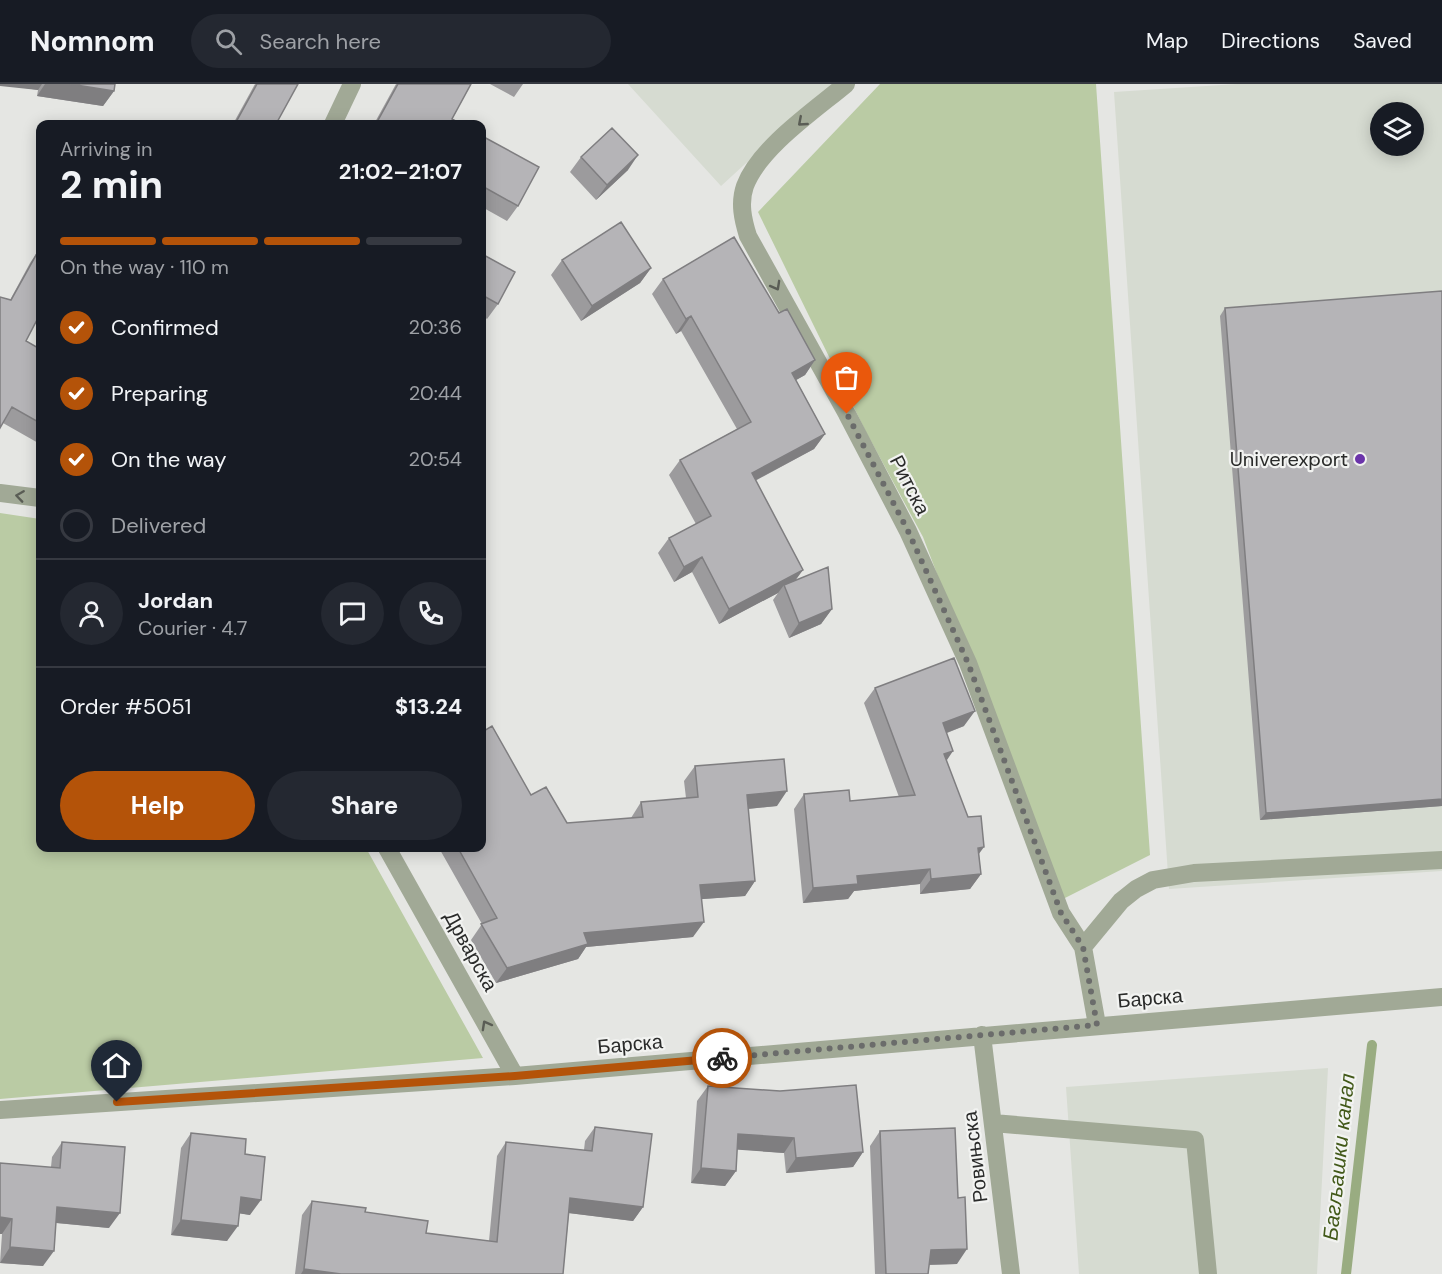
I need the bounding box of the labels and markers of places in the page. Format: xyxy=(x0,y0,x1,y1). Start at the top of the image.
pin xyxy=(821,352,872,414)
place label: Univerexport xyxy=(1230,446,1348,472)
marker: Univerexport xyxy=(1353,452,1367,466)
pin xyxy=(91,1040,142,1102)

